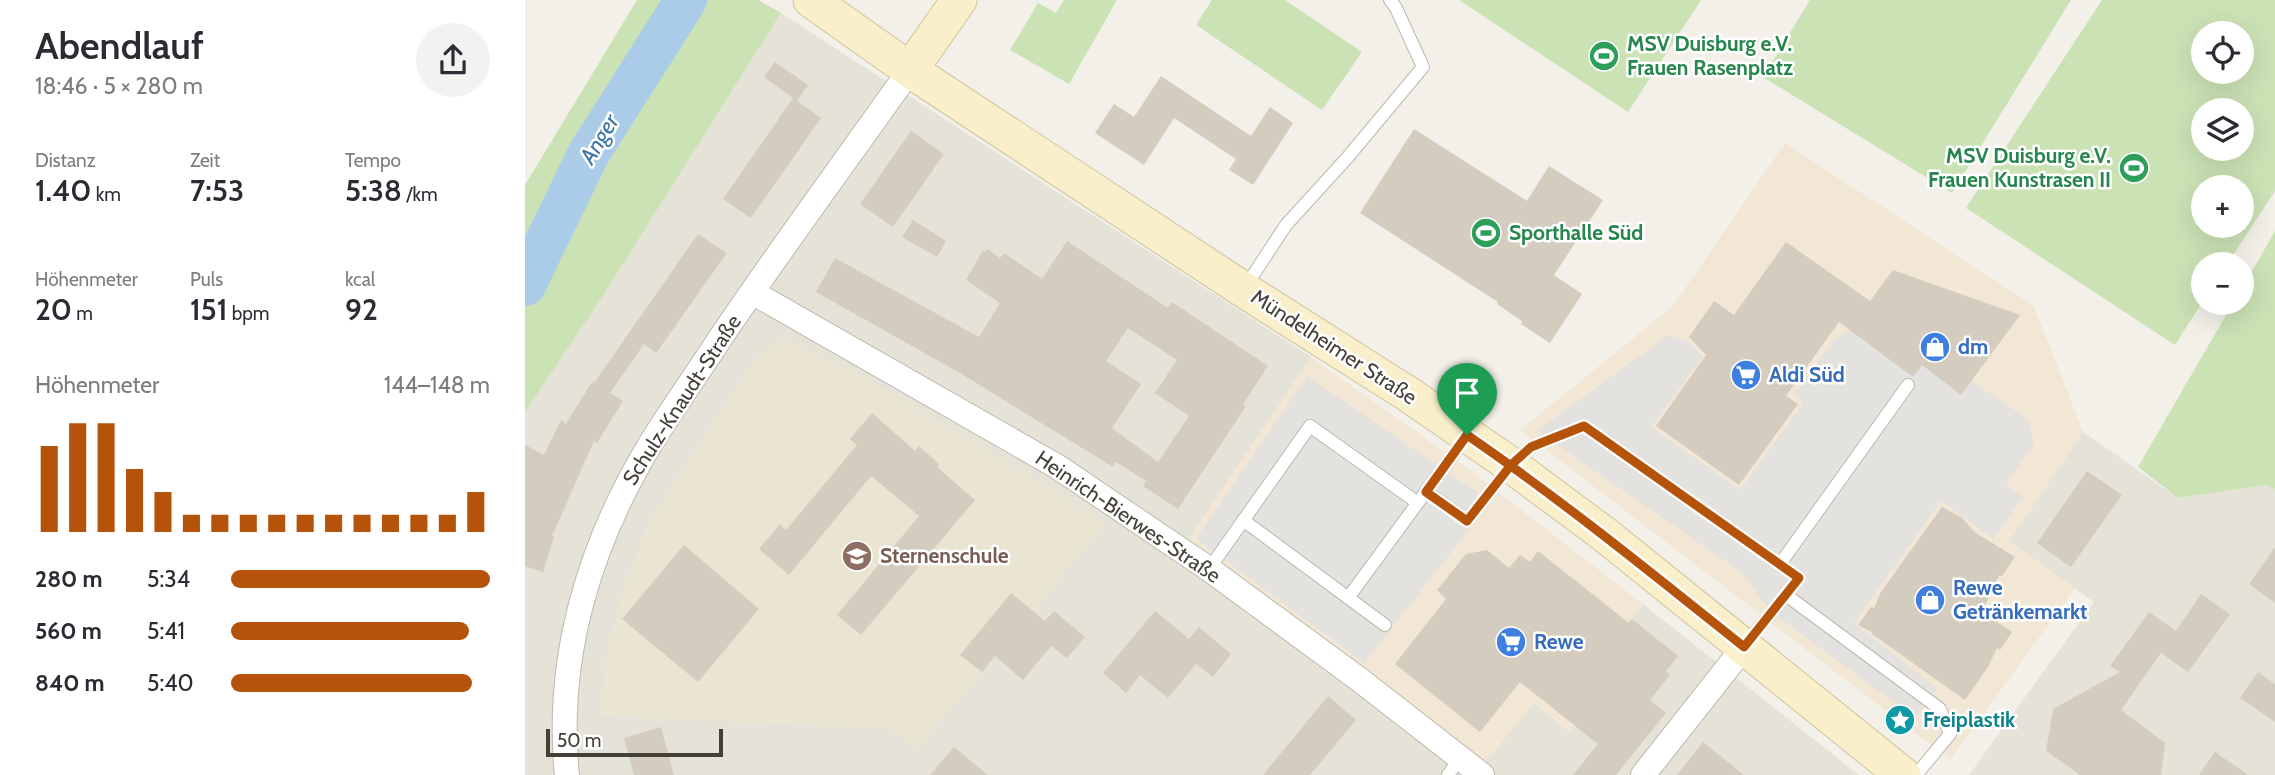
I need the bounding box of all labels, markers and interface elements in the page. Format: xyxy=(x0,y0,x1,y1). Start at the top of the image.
map controls xyxy=(2191,21,2254,315)
button: locate xyxy=(2191,21,2254,84)
text: Abendlauf xyxy=(35,22,204,69)
button: share xyxy=(416,23,490,97)
place label: MSV Duisburg e.V. Frauen Rasenplatz xyxy=(1627,31,1793,80)
sports icon: MSV Duisburg e.V. Frauen Rasenplatz xyxy=(1587,39,1621,73)
text: 18:46 · 5 × 280 m xyxy=(35,72,203,100)
button: layers xyxy=(2191,98,2254,161)
water label: Anger xyxy=(573,108,625,170)
place label: MSV Duisburg e.V. Frauen Kunstrasen II xyxy=(1928,143,2111,192)
text: Distanz xyxy=(35,149,96,172)
text: Zeit xyxy=(190,149,220,172)
text: Tempo xyxy=(345,149,401,172)
sports icon: MSV Duisburg e.V. Frauen Kunstrasen II xyxy=(2117,151,2151,185)
text: 1.40 xyxy=(35,172,91,209)
text: 7:53 xyxy=(190,172,244,209)
text: 5:38 xyxy=(345,172,402,209)
button: + xyxy=(2191,175,2254,238)
text: km xyxy=(91,183,121,206)
text: /km xyxy=(402,183,438,206)
sports icon: Sporthalle Süd xyxy=(1469,216,1503,250)
place label: Sporthalle Süd xyxy=(1509,220,1643,245)
button: − xyxy=(2191,252,2254,315)
text: Höhenmeter xyxy=(35,268,138,291)
text: Puls xyxy=(190,268,223,291)
text: kcal xyxy=(345,268,375,291)
street label: Mündelheimer Straße xyxy=(1247,284,1422,410)
text: 20 xyxy=(35,291,72,328)
text: 151 xyxy=(190,291,227,328)
text: 92 xyxy=(345,291,378,328)
text: m xyxy=(72,302,93,325)
text: bpm xyxy=(227,302,269,325)
street label: Schulz-Knaudt-Straße xyxy=(617,310,746,490)
shop icon: dm xyxy=(1918,330,1952,364)
place label: dm xyxy=(1958,334,1988,359)
supermarket icon: Aldi Süd xyxy=(1729,358,1763,392)
place label: Aldi Süd xyxy=(1769,362,1845,387)
pin xyxy=(1437,363,1497,435)
text: Höhenmeter xyxy=(35,371,159,399)
text: 144–148 m xyxy=(384,371,490,399)
icon: arrive xyxy=(1448,374,1486,412)
street label: Heinrich-Bierwes-Straße xyxy=(1031,445,1226,588)
school or university icon: Sternenschule xyxy=(840,539,874,573)
place label: Sternenschule xyxy=(880,543,1009,568)
text: 280 m xyxy=(35,565,102,593)
text: 5:34 xyxy=(147,565,190,593)
place label: Rewe Getränkemarkt xyxy=(1953,575,2087,624)
shop icon: Rewe Getränkemarkt xyxy=(1913,583,1947,617)
text: 560 m xyxy=(35,617,102,645)
text: 5:41 xyxy=(147,617,185,645)
supermarket icon: Rewe xyxy=(1494,625,1528,659)
place label: Rewe xyxy=(1534,629,1584,654)
text: 840 m xyxy=(35,669,105,697)
text: 5:40 xyxy=(147,669,194,697)
place icon: Freiplastik xyxy=(1883,703,1917,737)
place label: Freiplastik xyxy=(1923,707,2016,732)
scale bar xyxy=(546,726,723,758)
text: 50 m xyxy=(557,729,601,752)

